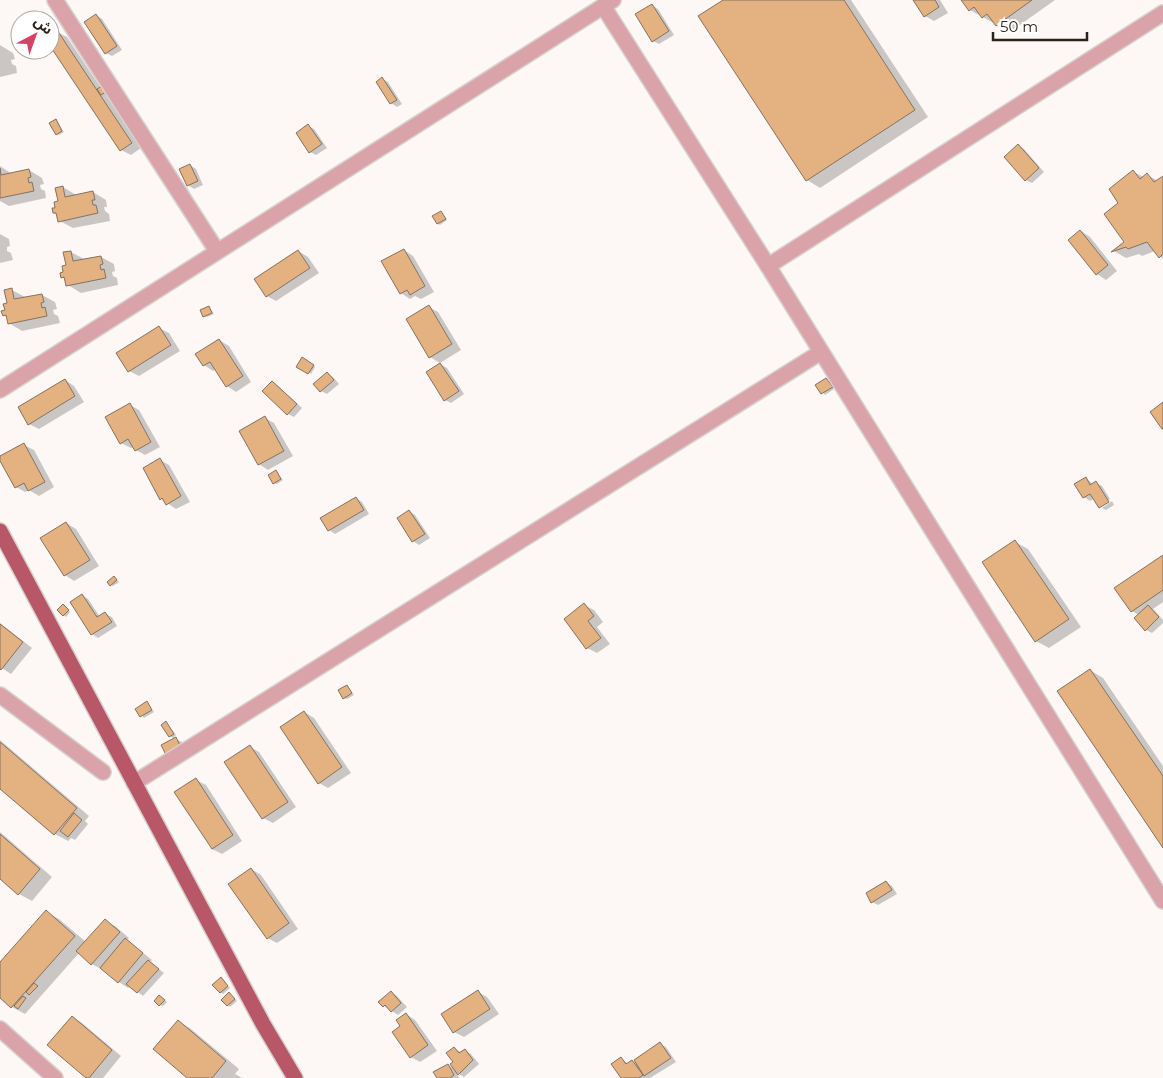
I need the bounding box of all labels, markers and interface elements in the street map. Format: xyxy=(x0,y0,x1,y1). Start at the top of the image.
north arrow xyxy=(10,10,60,60)
scale bar xyxy=(993,10,1087,42)
text: ش xyxy=(30,12,57,38)
text: 50 m xyxy=(1000,17,1038,36)

